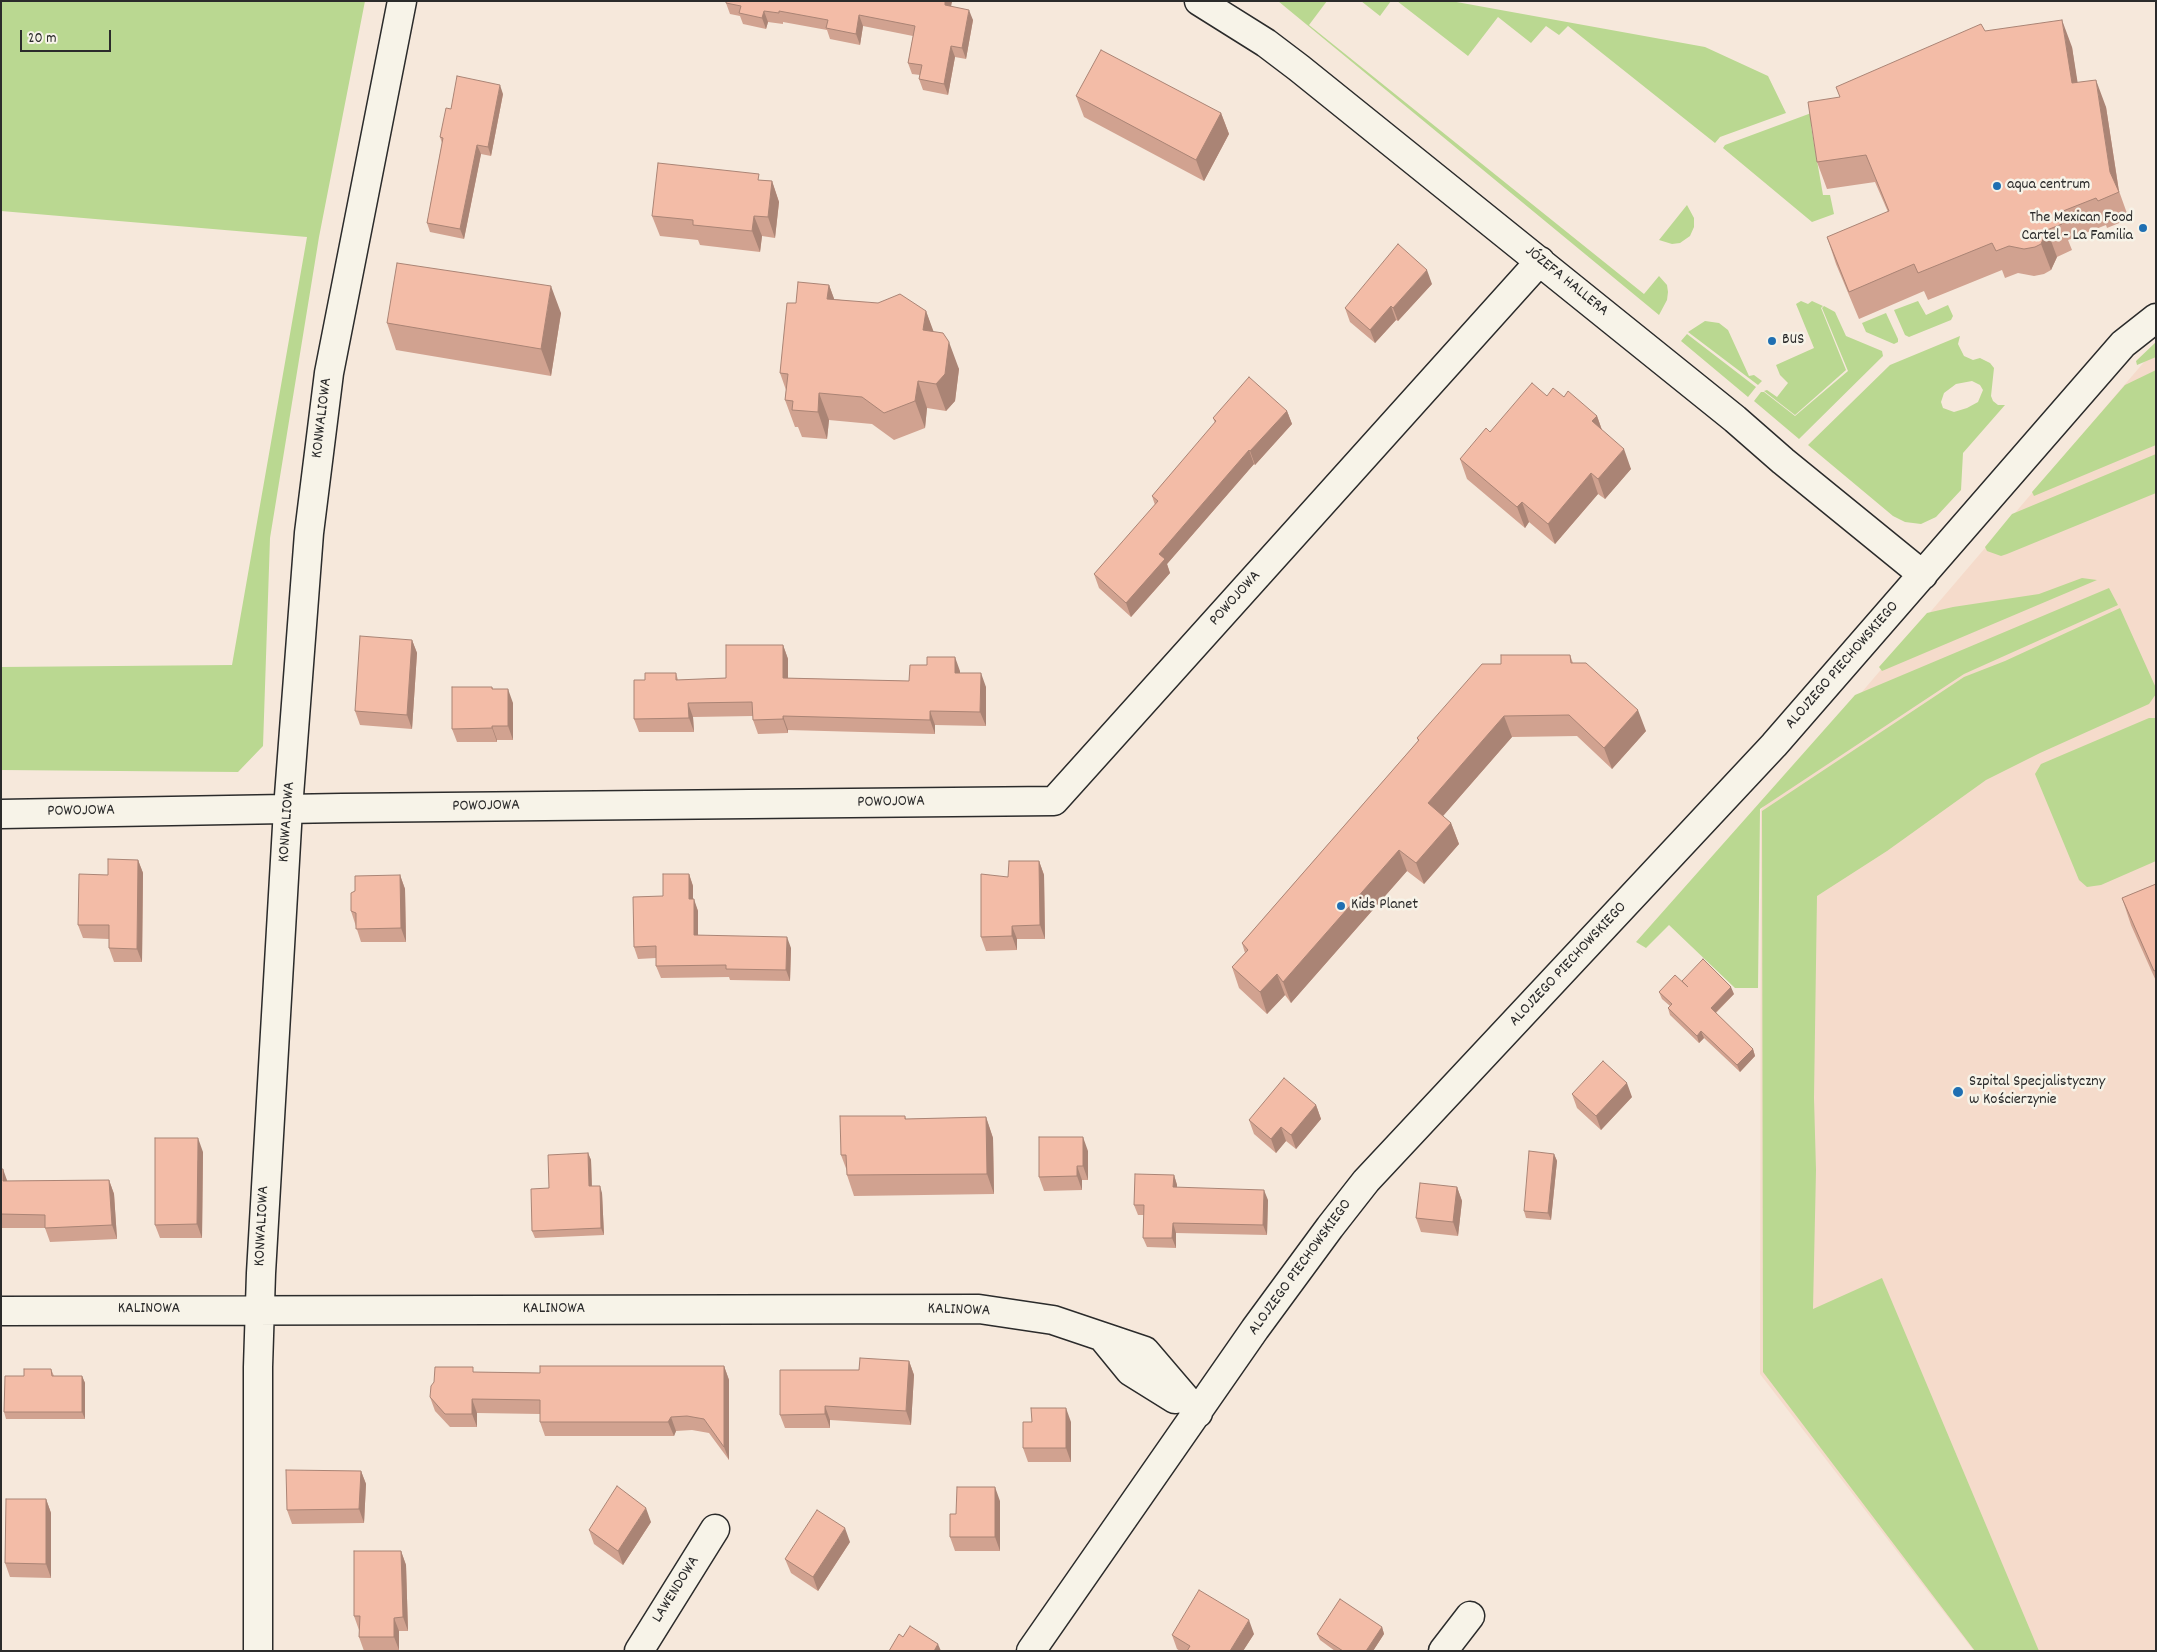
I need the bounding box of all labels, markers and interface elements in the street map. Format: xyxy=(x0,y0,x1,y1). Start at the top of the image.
scale bar xyxy=(22,20,114,52)
text: 20 m xyxy=(28,28,56,50)
place label: aqua centrum xyxy=(2007,176,2090,196)
marker: aqua centrum xyxy=(1991,180,2003,192)
place label: The Mexican Food Cartel - La Familia xyxy=(2022,209,2133,247)
marker: The Mexican Food Cartel - La Familia xyxy=(2137,222,2149,234)
street label: JÓZEFA HALLERA xyxy=(1520,242,1612,322)
place label: BUS xyxy=(1782,331,1804,351)
marker: BUS xyxy=(1766,335,1778,347)
street label: KONWALIOWA xyxy=(309,377,337,459)
street label: POWOJOWA xyxy=(1206,567,1266,631)
street label: ALOJZEGO PIECHOWSKIEGO xyxy=(1782,598,1904,734)
street label: KONWALIOWA xyxy=(276,781,300,863)
street label: POWOJOWA xyxy=(857,793,925,813)
street label: POWOJOWA xyxy=(452,797,520,817)
street label: POWOJOWA xyxy=(47,802,115,822)
place label: Kids Planet xyxy=(1351,896,1418,916)
street label: ALOJZEGO PIECHOWSKIEGO xyxy=(1506,899,1632,1031)
marker: Kids Planet xyxy=(1335,900,1347,912)
place label: Szpital Specjalistyczny w Kościerzynie xyxy=(1969,1073,2105,1111)
marker: Szpital Specjalistyczny w Kościerzynie xyxy=(1951,1085,1965,1099)
street label: KONWALIOWA xyxy=(251,1185,275,1267)
street label: ALOJZEGO PIECHOWSKIEGO xyxy=(1245,1196,1357,1340)
street label: KALINOWA xyxy=(118,1300,180,1320)
street label: KALINOWA xyxy=(523,1300,585,1320)
street label: KALINOWA xyxy=(927,1300,991,1322)
street label: LAWENDOWA xyxy=(649,1553,705,1627)

